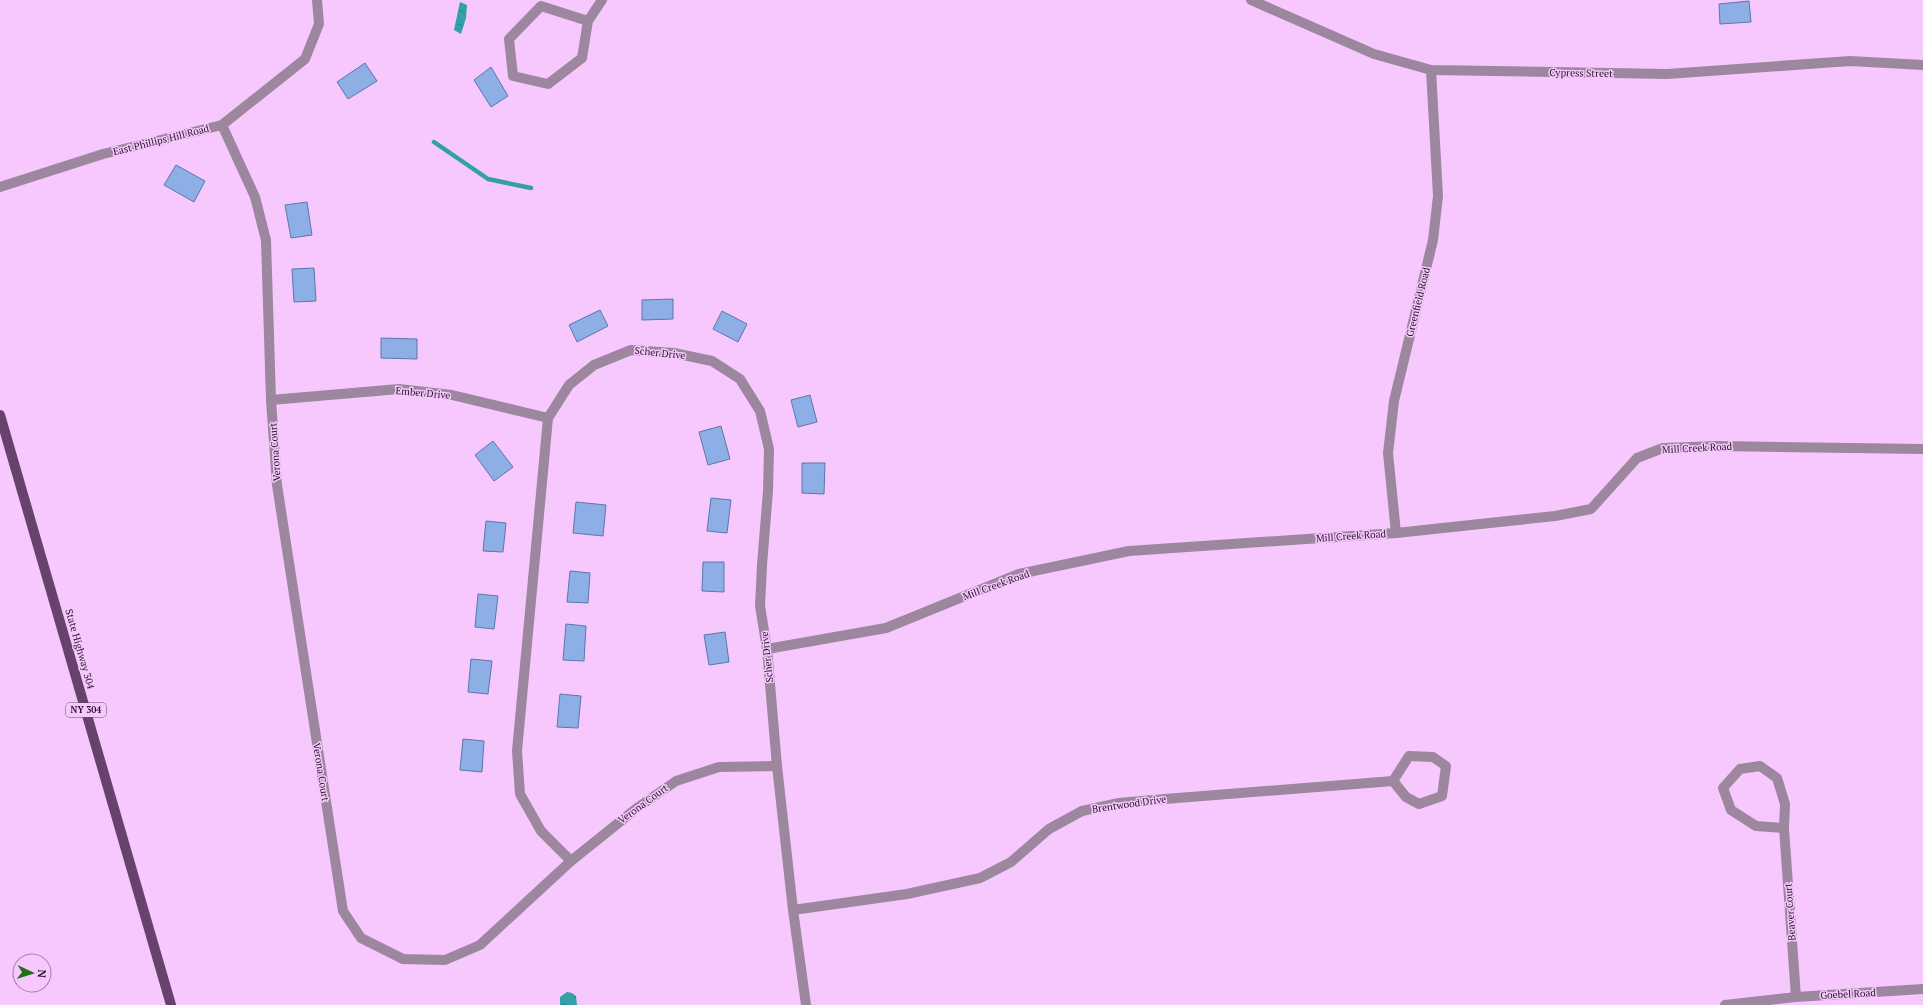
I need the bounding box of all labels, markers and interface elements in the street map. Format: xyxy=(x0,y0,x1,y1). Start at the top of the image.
street label: Cypress Street xyxy=(1549,66,1613,80)
street label: East Phillips Hill Road xyxy=(112,122,211,158)
street label: Greenfield Road xyxy=(1403,266,1433,338)
street label: Scher Drive xyxy=(634,344,686,362)
street label: Ember Drive xyxy=(395,384,451,402)
street label: Verona Court xyxy=(266,422,284,482)
street label: Mill Creek Road xyxy=(1662,440,1733,456)
street label: Mill Creek Road xyxy=(1315,527,1387,545)
street label: Mill Creek Road xyxy=(961,567,1032,603)
street label: State Highway 304 xyxy=(62,608,98,691)
street label: Scher Drive xyxy=(758,631,776,683)
road number: NY 304 xyxy=(66,703,106,717)
street label: Verona Court xyxy=(310,742,332,802)
street label: Verona Court xyxy=(615,781,671,827)
street label: Brentwood Drive xyxy=(1091,792,1167,816)
street label: Beaver Court xyxy=(1781,883,1798,941)
north arrow xyxy=(12,953,52,993)
text: N xyxy=(35,969,49,979)
street label: Goebel Road xyxy=(1820,986,1877,1002)

